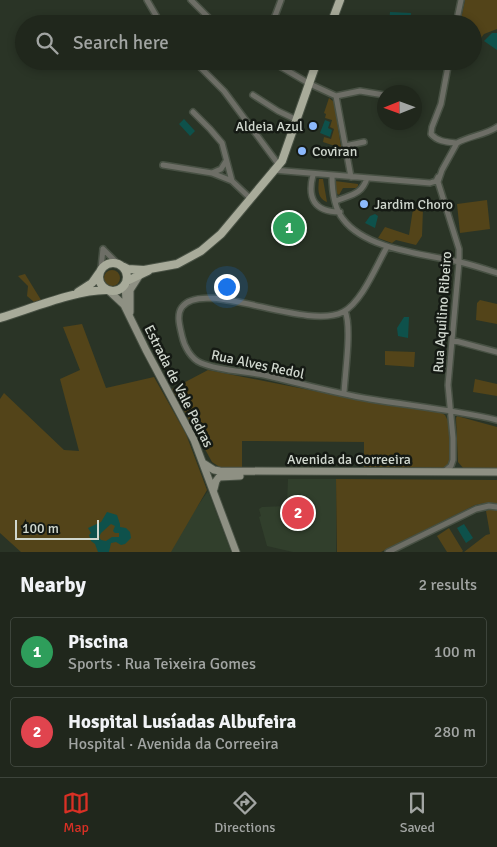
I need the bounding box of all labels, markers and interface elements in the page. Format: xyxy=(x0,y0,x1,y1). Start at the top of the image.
search box xyxy=(15,15,482,70)
icon: search xyxy=(33,29,61,57)
text: Search here xyxy=(73,31,169,55)
north arrow xyxy=(377,85,422,130)
place label: Aldeia Azul xyxy=(236,118,303,135)
marker: Aldeia Azul xyxy=(307,120,319,132)
place label: Coviran xyxy=(312,143,357,160)
marker: Coviran xyxy=(296,145,308,157)
place label: Jardim Choro xyxy=(374,196,453,213)
marker: Jardim Choro xyxy=(358,198,370,210)
pin: 1 xyxy=(273,209,305,247)
street label: Rua Aquilino Ribeiro xyxy=(430,251,455,373)
your location xyxy=(214,274,240,300)
street label: Estrada de Vale Pedras xyxy=(140,322,217,450)
street label: Rua Alves Redol xyxy=(210,346,306,383)
street label: Avenida da Correeira xyxy=(287,451,411,468)
pin: 2 xyxy=(282,494,314,532)
scale bar xyxy=(15,517,99,540)
text: 100 m xyxy=(22,520,59,537)
text: Nearby xyxy=(20,572,86,598)
text: 2 results xyxy=(418,575,477,595)
text: Piscina xyxy=(68,630,128,654)
text: 1 xyxy=(33,642,41,662)
text: 100 m xyxy=(434,642,476,662)
text: Sports · Rua Teixeira Gomes xyxy=(68,654,256,674)
text: Hospital Lusíadas Albufeira xyxy=(68,710,296,734)
text: 2 xyxy=(33,722,41,742)
text: 280 m xyxy=(434,722,476,742)
text: Hospital · Avenida da Correeira xyxy=(68,734,279,754)
tab: Map xyxy=(62,789,90,836)
tab: Directions xyxy=(214,789,275,836)
tab: Saved xyxy=(400,789,435,836)

